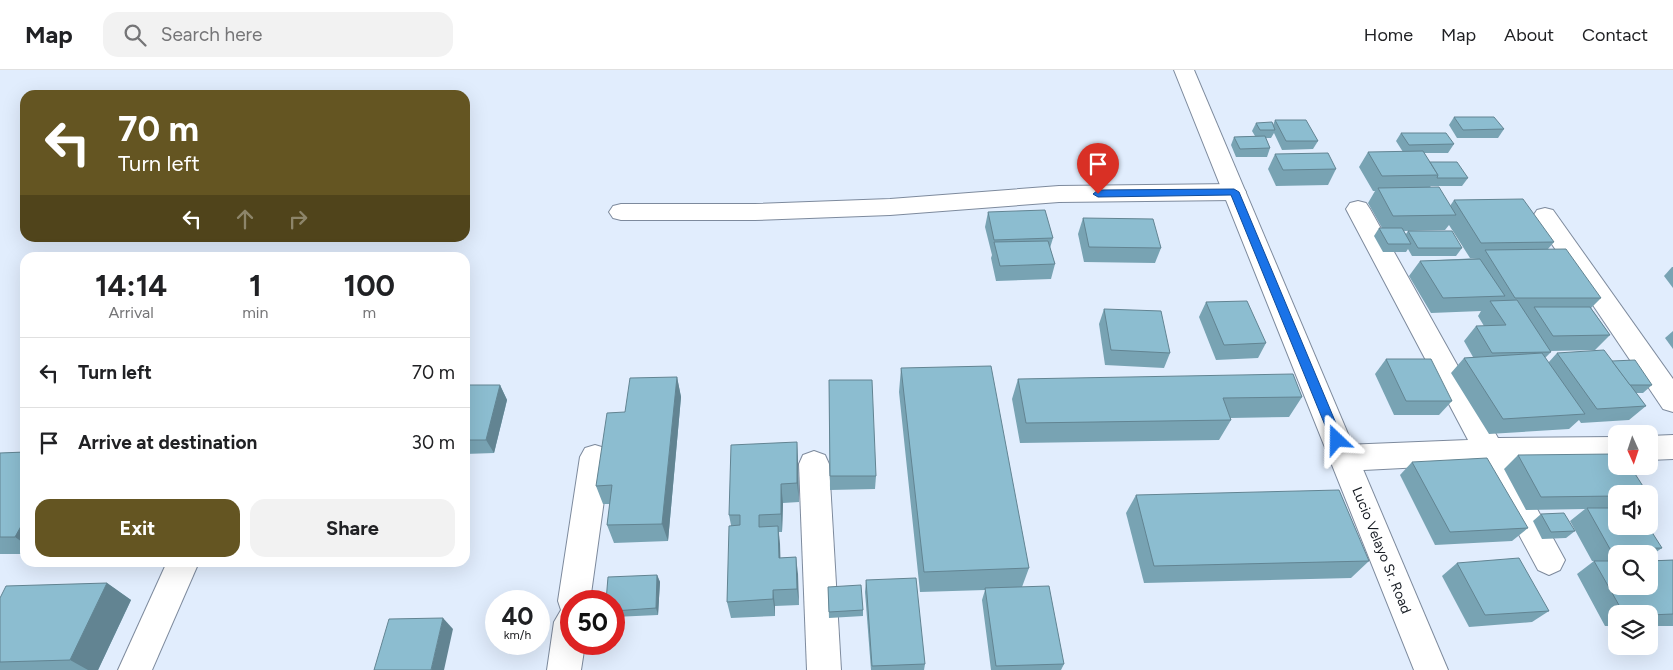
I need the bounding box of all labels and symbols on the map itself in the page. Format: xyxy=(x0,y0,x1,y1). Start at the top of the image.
pin xyxy=(1077,143,1119,194)
position arrow xyxy=(1310,413,1362,465)
north arrow xyxy=(1608,425,1658,475)
street label: Lucio Velayo Sr. Road xyxy=(1348,484,1415,616)
speed limit sign: 50 xyxy=(560,590,625,655)

